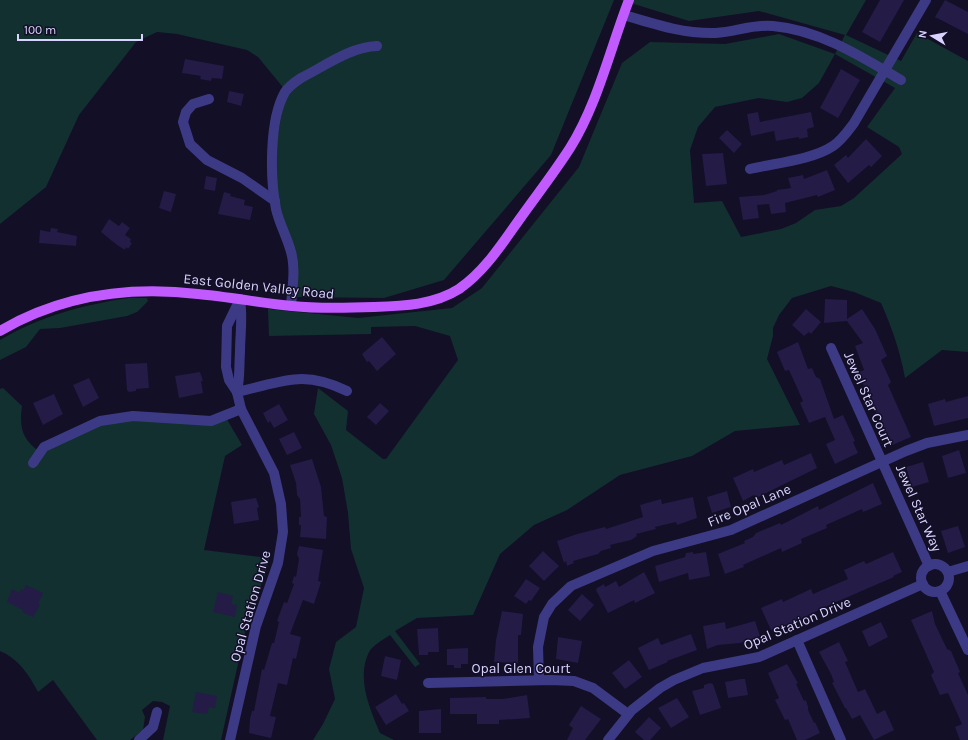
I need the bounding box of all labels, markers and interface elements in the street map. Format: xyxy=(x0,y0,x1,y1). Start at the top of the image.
scale bar xyxy=(18,16,142,42)
north arrow xyxy=(912,16,952,56)
text: 100 m xyxy=(24,23,56,37)
text: N xyxy=(916,29,930,39)
street label: East Golden Valley Road xyxy=(183,270,335,303)
street label: Jewel Star Court xyxy=(840,349,897,449)
street label: Jewel Star Way xyxy=(892,462,946,555)
street label: Fire Opal Lane xyxy=(705,480,794,531)
street label: Opal Station Drive xyxy=(226,548,275,664)
street label: Opal Station Drive xyxy=(741,593,854,654)
street label: Opal Glen Court xyxy=(471,660,571,677)

